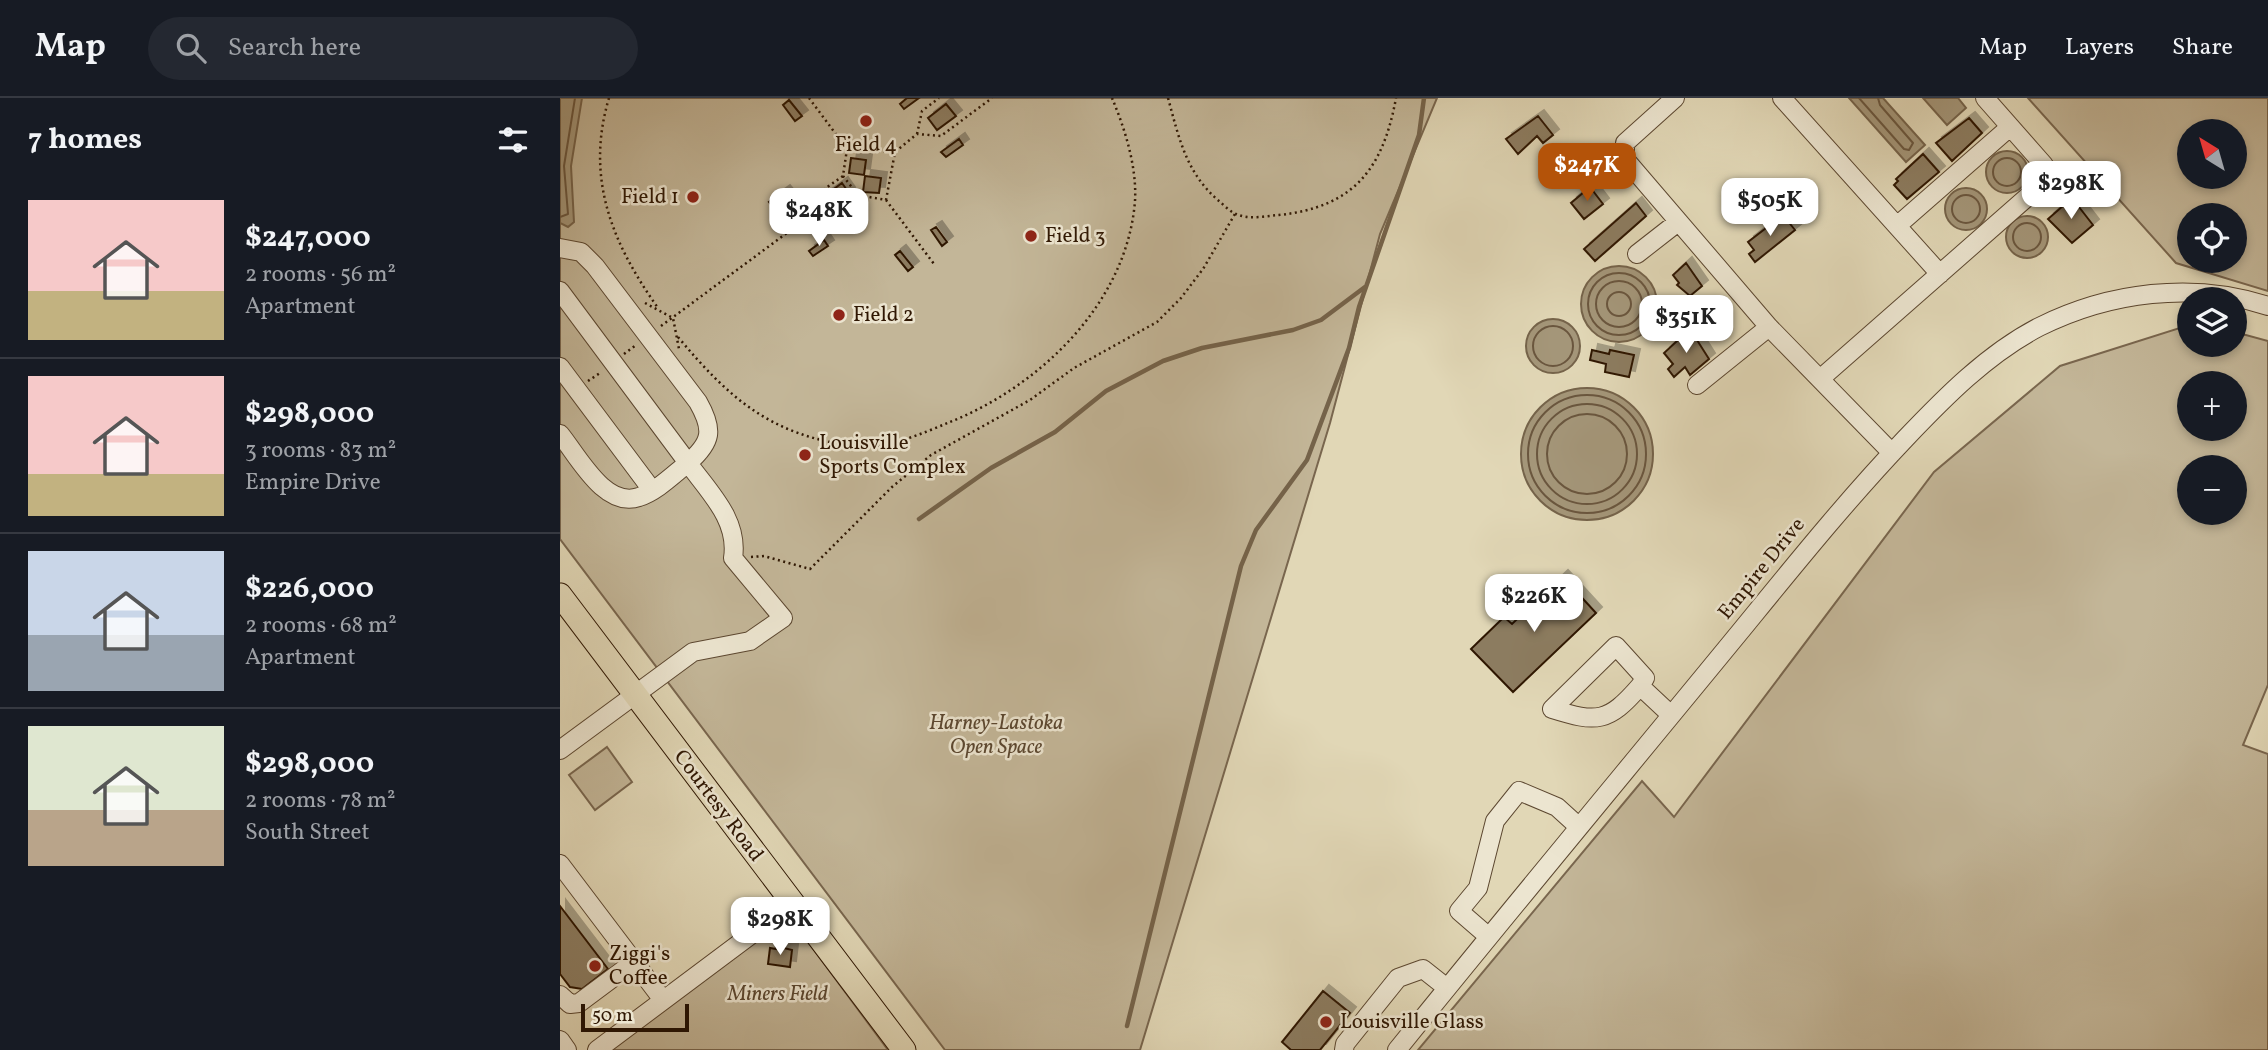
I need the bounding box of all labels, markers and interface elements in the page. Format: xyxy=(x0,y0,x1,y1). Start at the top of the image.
search box xyxy=(148,17,638,80)
text: Map xyxy=(35,25,106,71)
icon: search xyxy=(172,29,210,67)
text: Search here xyxy=(228,30,361,66)
text: Map xyxy=(1979,31,2027,65)
text: Layers xyxy=(2065,31,2134,65)
text: Share xyxy=(2172,31,2233,65)
marker: Field 4 xyxy=(858,113,874,129)
text: 7 homes xyxy=(28,119,142,161)
north arrow xyxy=(2177,119,2247,189)
map controls xyxy=(2177,119,2247,525)
icon: filters xyxy=(494,121,532,159)
place label: Field 4 xyxy=(835,131,897,160)
pin: $247K xyxy=(1538,144,1636,203)
text: $247K xyxy=(1554,150,1620,182)
pin: $298K xyxy=(2022,162,2120,221)
text: $298K xyxy=(2038,168,2104,200)
pin: $505K xyxy=(1721,178,1819,238)
place label: Field 1 xyxy=(621,183,679,212)
text: $505K xyxy=(1737,185,1803,217)
pin: $248K xyxy=(770,188,868,248)
marker: Field 1 xyxy=(685,189,701,205)
text: $248K xyxy=(785,195,853,227)
button: locate xyxy=(2177,203,2247,273)
text: $247,000 xyxy=(245,217,371,259)
place label: Field 3 xyxy=(1045,222,1106,251)
icon: home xyxy=(84,228,168,312)
marker: Field 3 xyxy=(1023,228,1039,244)
text: 2 rooms · 56 m² xyxy=(245,259,396,291)
button: layers xyxy=(2177,287,2247,357)
text: Apartment xyxy=(245,291,356,323)
pin: $351K xyxy=(1637,296,1735,355)
place label: Field 2 xyxy=(853,301,914,330)
text: $351K xyxy=(1655,302,1717,334)
marker: Field 2 xyxy=(831,307,847,323)
button: + xyxy=(2177,371,2247,441)
text: $298,000 xyxy=(245,393,374,435)
icon: home xyxy=(84,404,168,488)
place label: Louisville Sports Complex xyxy=(819,429,966,482)
text: 3 rooms · 83 m² xyxy=(245,435,396,467)
marker: Louisville Sports Complex xyxy=(797,447,813,463)
button: − xyxy=(2177,455,2247,525)
text: Empire Drive xyxy=(245,467,381,499)
street label: Empire Drive xyxy=(1712,512,1812,626)
text: $226,000 xyxy=(245,568,374,610)
pin: $226K xyxy=(1485,574,1583,634)
icon: home xyxy=(84,579,168,663)
text: $226K xyxy=(1501,581,1567,613)
text: 2 rooms · 68 m² xyxy=(245,610,397,642)
text: Apartment xyxy=(245,642,356,674)
park label: Harney-Lastoka Open Space xyxy=(929,709,1063,762)
text: $298,000 xyxy=(245,743,374,785)
street label: Courtesy Road xyxy=(666,744,770,868)
icon: home xyxy=(84,754,168,838)
text: 2 rooms · 78 m² xyxy=(245,785,396,817)
text: South Street xyxy=(245,817,370,849)
pin: $298K xyxy=(731,898,829,957)
text: $298K xyxy=(747,904,813,936)
place label: Ziggi's Coffee xyxy=(609,940,670,993)
marker: Ziggi's Coffee xyxy=(587,958,603,974)
park label: Miners Field xyxy=(727,980,828,1009)
scale bar xyxy=(581,1001,690,1033)
text: 50 m xyxy=(592,1003,633,1029)
place label: Louisville Glass xyxy=(1340,1008,1484,1037)
marker: Louisville Glass xyxy=(1318,1014,1334,1030)

